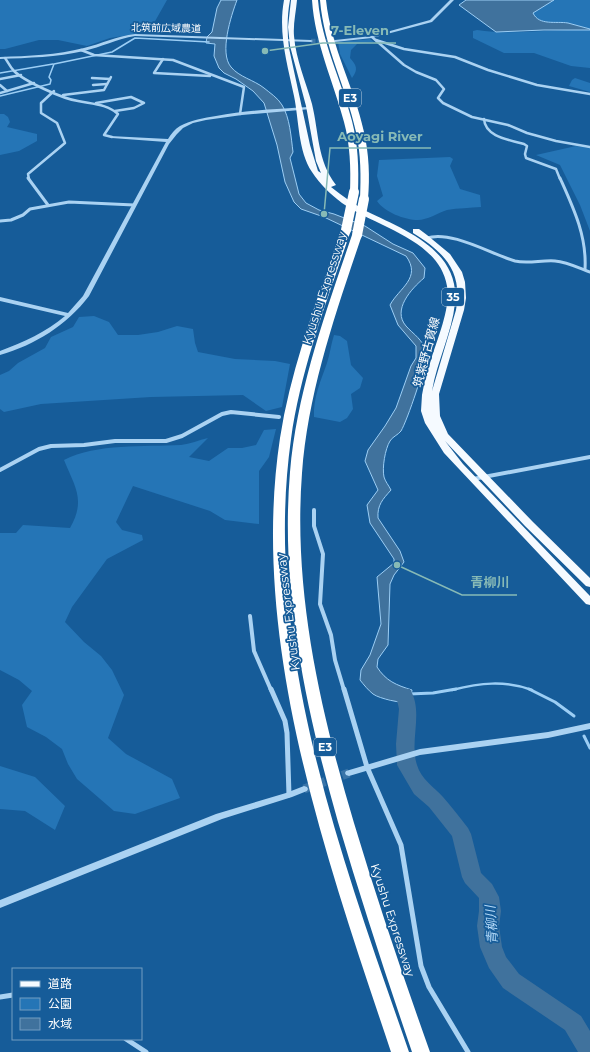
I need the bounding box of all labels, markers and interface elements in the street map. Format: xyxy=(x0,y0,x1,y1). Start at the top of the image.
callout: 7-Eleven xyxy=(323,18,396,43)
street label: 北筑前広域農道 xyxy=(131,21,201,35)
text: 7-Eleven xyxy=(331,22,389,38)
road number: E3 xyxy=(339,89,361,107)
callout: Aoyagi River xyxy=(330,123,431,148)
text: Aoyagi River xyxy=(336,128,423,144)
street label: Kyushu Expressway xyxy=(299,229,349,346)
road number: 35 xyxy=(442,288,464,306)
street label: 筑紫野古賀線 xyxy=(409,315,443,389)
street label: Kyushu Expressway xyxy=(273,552,303,671)
callout: 青柳川 xyxy=(462,570,517,595)
text: 青柳川 xyxy=(470,574,510,590)
road number: E3 xyxy=(314,738,336,756)
street label: Kyushu Expressway xyxy=(368,862,418,979)
water label: 青柳川 xyxy=(482,903,500,945)
legend xyxy=(12,968,142,1040)
text: 道路 xyxy=(48,976,72,991)
text: 公園 xyxy=(48,996,72,1011)
text: 水域 xyxy=(48,1016,72,1031)

